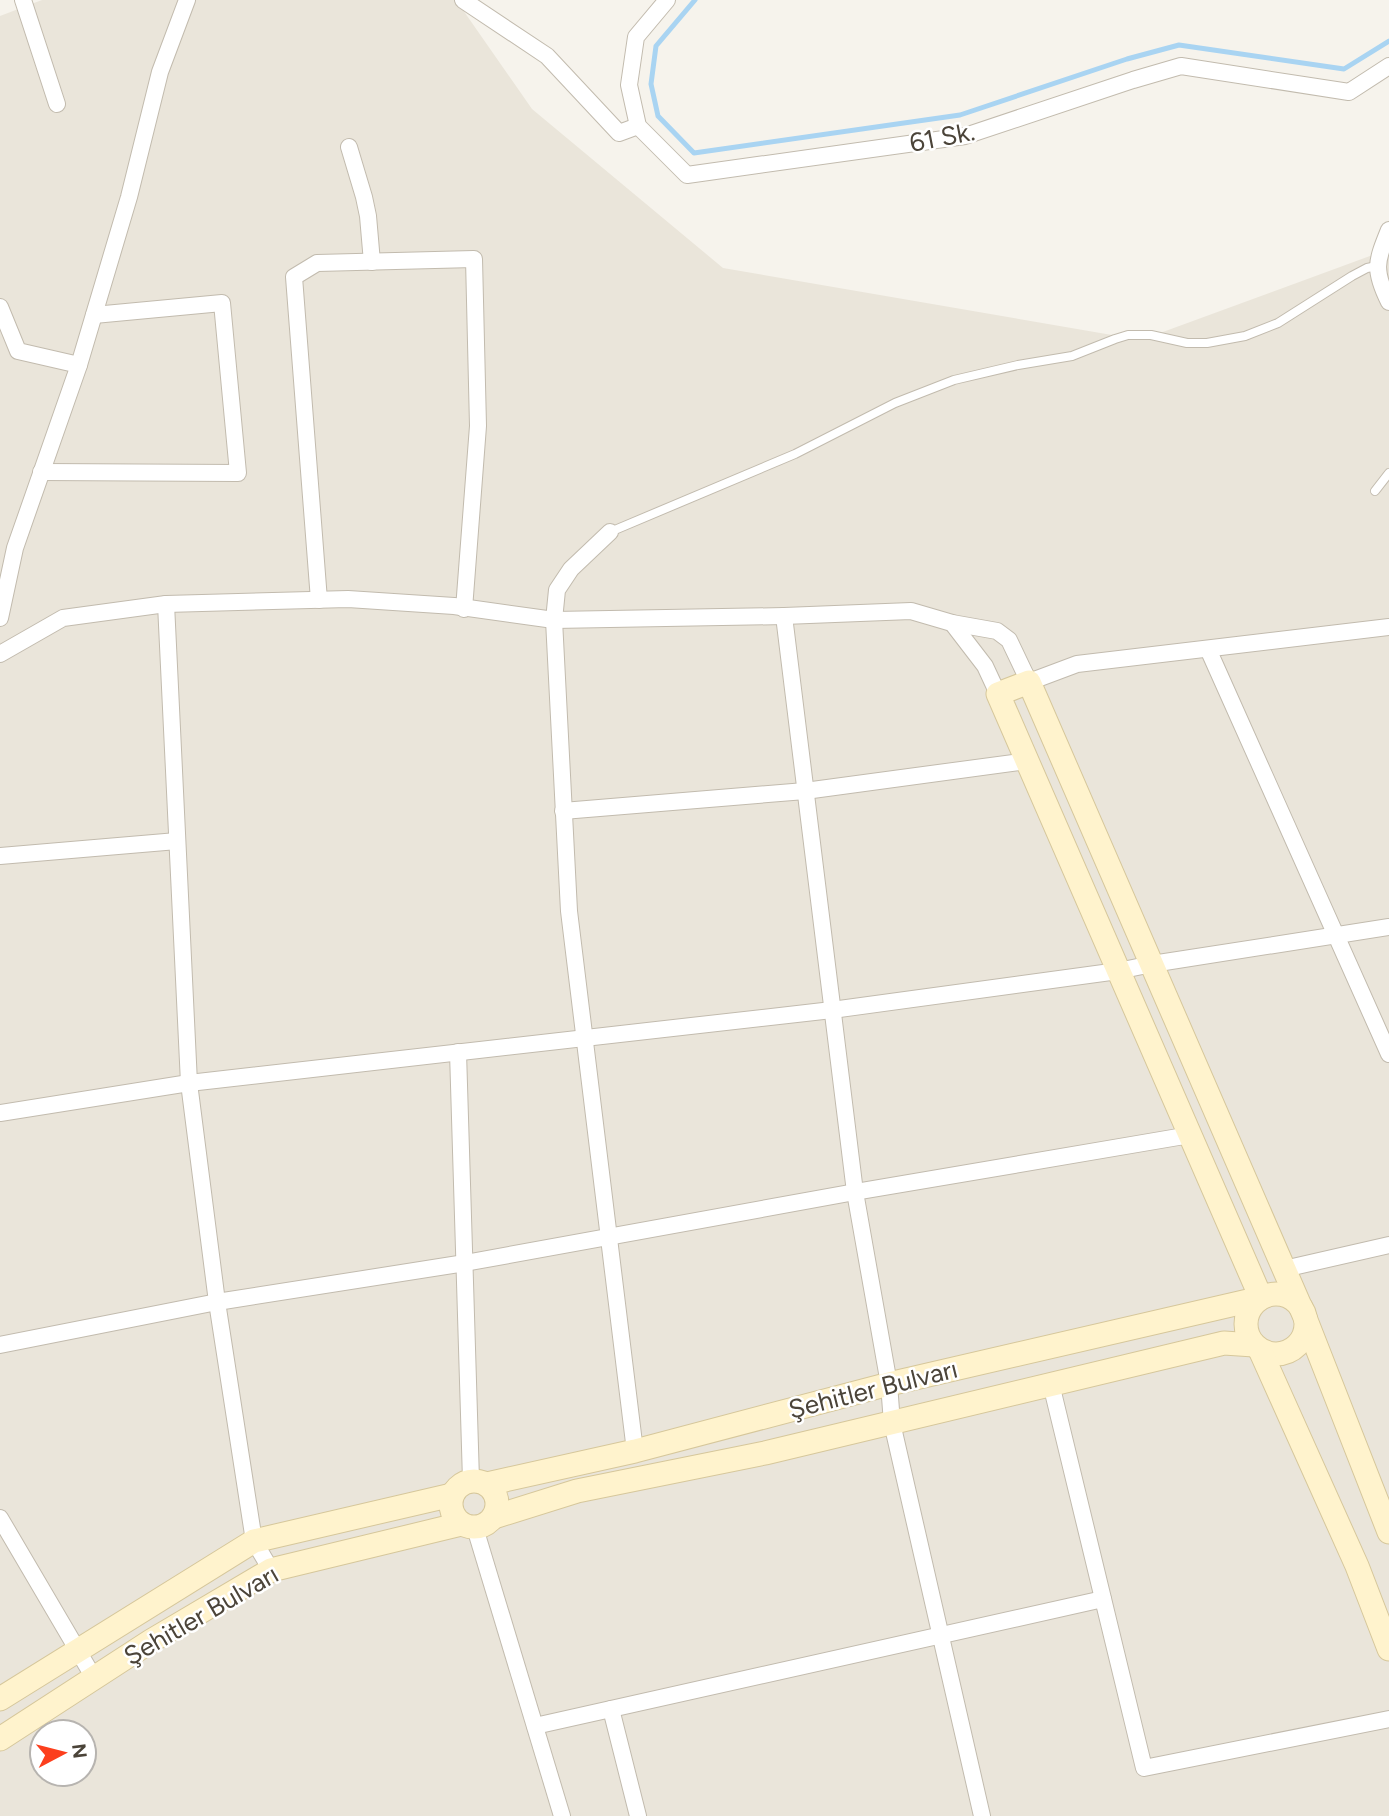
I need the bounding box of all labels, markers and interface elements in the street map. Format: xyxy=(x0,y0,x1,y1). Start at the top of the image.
street label: 61 Sk. xyxy=(907,115,977,159)
street label: Şehitler Bulvarı xyxy=(785,1353,961,1425)
street label: Şehitler Bulvarı xyxy=(118,1558,284,1672)
north arrow xyxy=(28,1718,98,1788)
text: N xyxy=(67,1742,92,1760)

